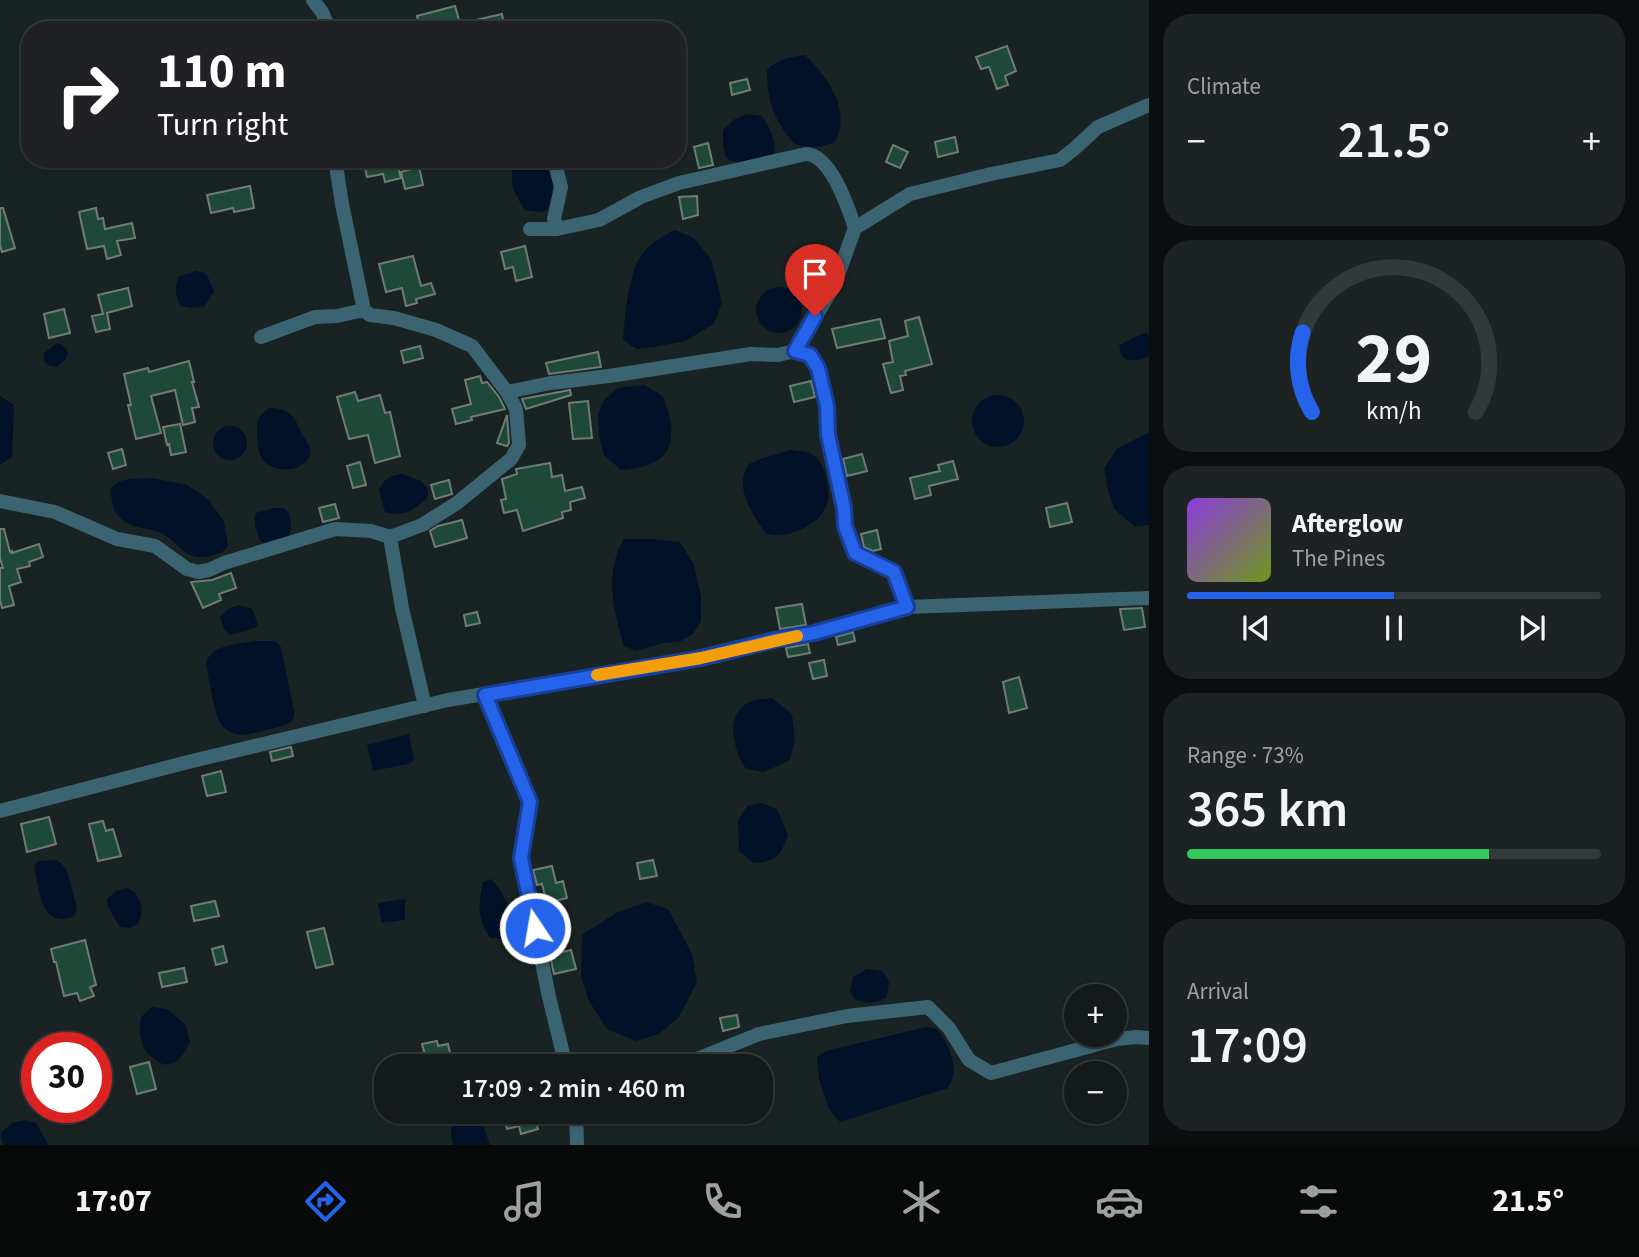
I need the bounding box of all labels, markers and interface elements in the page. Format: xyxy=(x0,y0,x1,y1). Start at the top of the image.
text: 110 m xyxy=(157,37,286,107)
icon: right xyxy=(42,49,133,140)
text: Climate xyxy=(1187,70,1261,103)
text: Turn right xyxy=(157,102,288,148)
text: 21.5° xyxy=(1338,104,1450,178)
text: − xyxy=(1187,115,1206,169)
text: + xyxy=(1582,115,1601,169)
pin xyxy=(785,244,845,316)
icon: arrive xyxy=(796,255,834,293)
text: 29 xyxy=(1356,308,1432,412)
text: km/h xyxy=(1366,393,1422,429)
text: Afterglow xyxy=(1292,505,1403,542)
text: The Pines xyxy=(1292,542,1385,575)
icon: previous xyxy=(1237,609,1275,647)
icon: pause xyxy=(1375,609,1413,647)
icon: next xyxy=(1513,609,1551,647)
text: Range · 73% xyxy=(1187,739,1304,772)
text: 365 km xyxy=(1187,773,1348,847)
position arrow xyxy=(498,891,572,965)
text: Arrival xyxy=(1187,975,1249,1008)
map controls xyxy=(1064,984,1127,1124)
button: + xyxy=(1064,984,1127,1047)
text: 17:09 xyxy=(1187,1009,1308,1083)
speed limit sign: 30 xyxy=(21,1032,112,1123)
button: − xyxy=(1064,1061,1127,1124)
text: 17:09 · 2 min · 460 m xyxy=(461,1070,686,1107)
icon: directions xyxy=(301,1177,350,1226)
icon: music xyxy=(500,1177,549,1226)
icon: phone xyxy=(698,1177,747,1226)
icon: climate xyxy=(897,1177,946,1226)
icon: car xyxy=(1095,1177,1144,1226)
icon: filters xyxy=(1294,1177,1343,1226)
text: 17:07 xyxy=(75,1178,152,1224)
text: 21.5° xyxy=(1492,1178,1564,1224)

